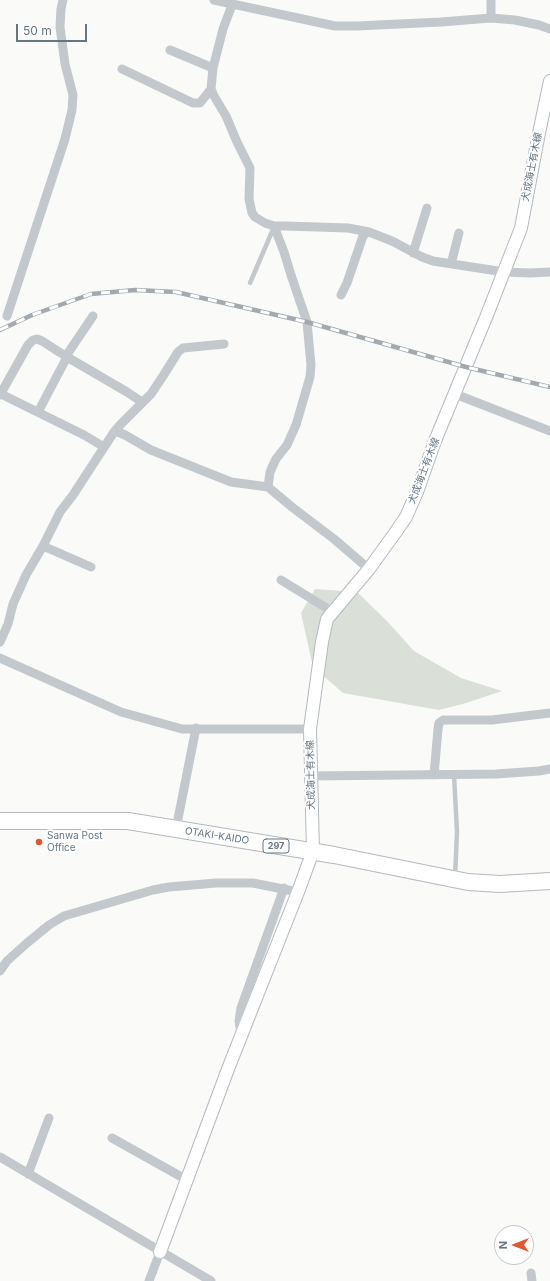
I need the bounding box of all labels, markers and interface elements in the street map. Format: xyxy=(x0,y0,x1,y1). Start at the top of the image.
scale bar xyxy=(18,16,89,42)
text: 50 m xyxy=(23,23,52,38)
street label: 犬成海士有木線 xyxy=(519,131,545,203)
street label: 犬成海士有木線 xyxy=(406,436,442,506)
street label: 犬成海士有木線 xyxy=(304,740,318,810)
street label: OTAKI-KAIDO xyxy=(184,825,250,847)
place label: Sanwa Post Office xyxy=(47,830,102,854)
marker: Sanwa Post Office xyxy=(34,837,44,847)
road number: 297 xyxy=(263,839,289,853)
north arrow xyxy=(494,1225,534,1265)
text: N xyxy=(496,1241,510,1249)

